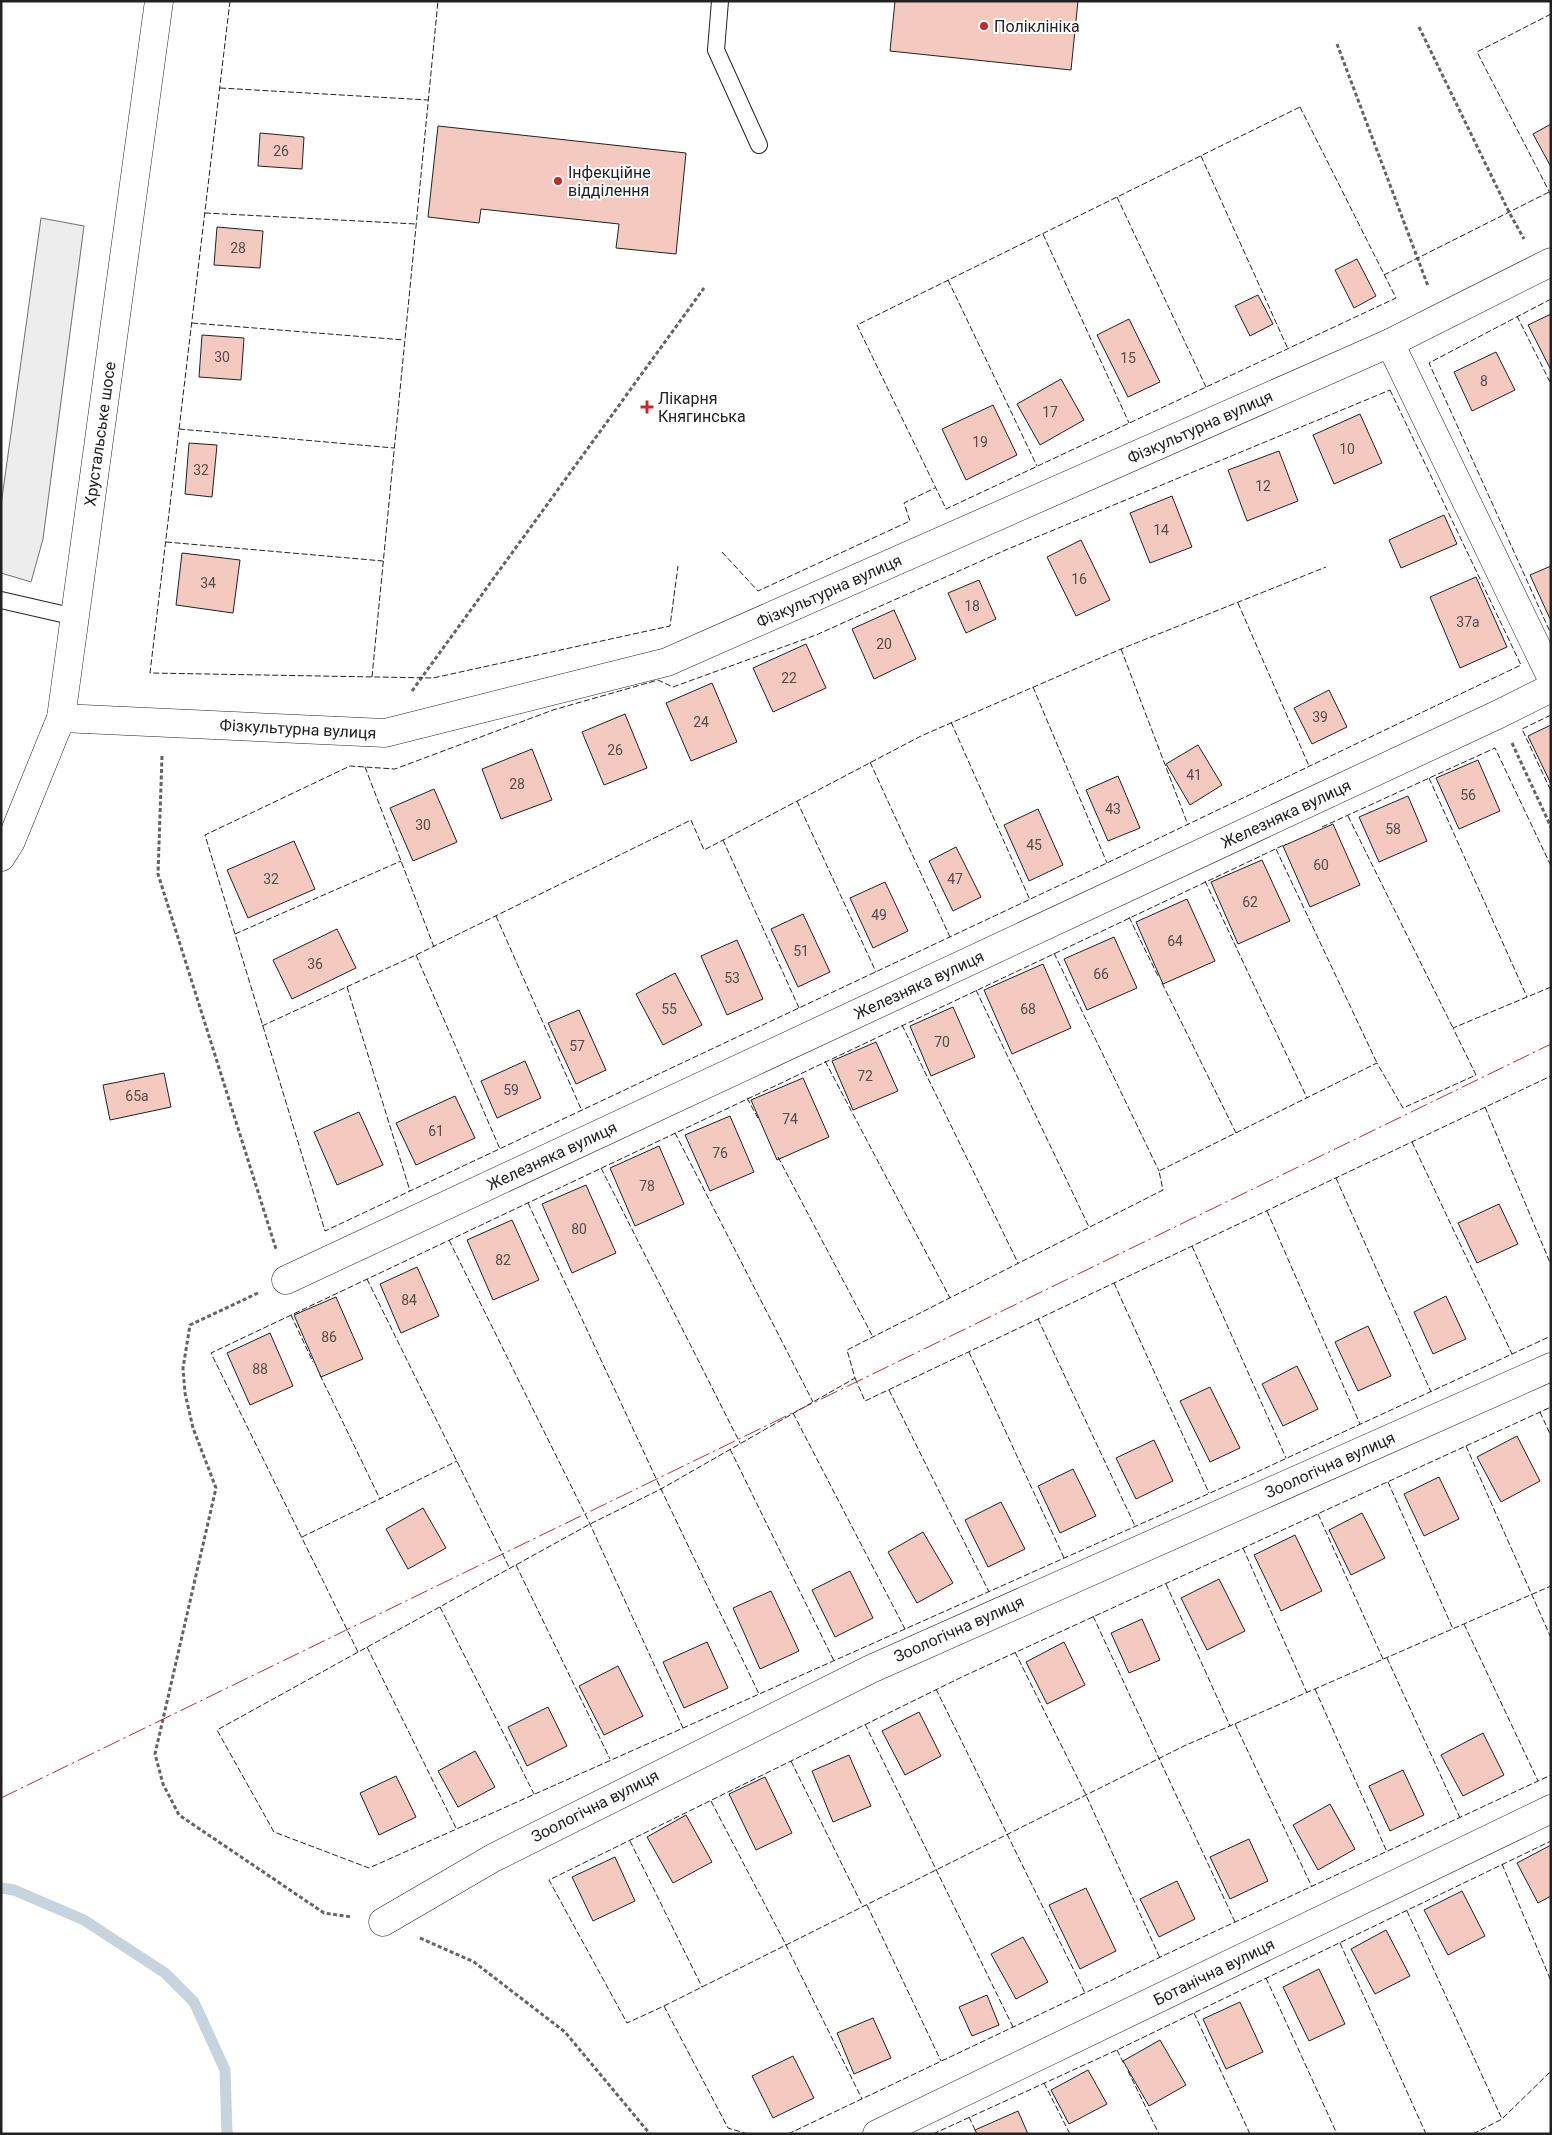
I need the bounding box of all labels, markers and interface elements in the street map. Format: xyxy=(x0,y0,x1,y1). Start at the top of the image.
place label: Поліклініка xyxy=(994,17,1080,36)
marker: Поліклініка xyxy=(978,20,990,32)
house number: 26 xyxy=(273,143,289,159)
place label: Інфекційне відділення xyxy=(568,163,651,200)
marker: Інфекційне відділення xyxy=(552,175,564,187)
house number: 28 xyxy=(230,240,246,256)
house number: 30 xyxy=(214,349,230,365)
house number: 15 xyxy=(1120,350,1136,366)
street label: Хрустальське шосе xyxy=(80,360,120,508)
house number: 8 xyxy=(1480,373,1488,389)
street label: Фізкультурна вулиця xyxy=(1124,386,1276,468)
place label: Лікарня Княгинська xyxy=(658,389,746,426)
marker: Лікарня Княгинська xyxy=(640,400,654,414)
house number: 17 xyxy=(1042,404,1058,420)
house number: 19 xyxy=(972,434,988,450)
house number: 10 xyxy=(1339,441,1355,457)
house number: 32 xyxy=(193,462,209,478)
house number: 12 xyxy=(1255,478,1271,494)
house number: 14 xyxy=(1153,522,1169,538)
street label: Фізкультурна вулиця xyxy=(753,550,905,632)
house number: 16 xyxy=(1071,571,1087,587)
house number: 34 xyxy=(200,575,216,591)
house number: 18 xyxy=(964,598,980,614)
house number: 37а xyxy=(1456,614,1480,630)
house number: 20 xyxy=(876,636,892,652)
house number: 22 xyxy=(781,670,797,686)
house number: 39 xyxy=(1312,709,1328,725)
house number: 24 xyxy=(693,714,709,730)
street label: Фізкультурна вулиця xyxy=(219,715,377,743)
house number: 26 xyxy=(607,742,623,758)
house number: 41 xyxy=(1186,767,1202,783)
house number: 28 xyxy=(509,776,525,792)
street label: Железняка вулиця xyxy=(1218,776,1354,852)
house number: 56 xyxy=(1460,787,1476,803)
house number: 43 xyxy=(1105,801,1121,817)
house number: 30 xyxy=(415,817,431,833)
house number: 58 xyxy=(1385,821,1401,837)
house number: 45 xyxy=(1026,837,1042,853)
house number: 60 xyxy=(1313,857,1329,873)
house number: 32 xyxy=(263,871,279,887)
house number: 47 xyxy=(947,871,963,887)
house number: 62 xyxy=(1242,894,1258,910)
house number: 49 xyxy=(871,907,887,923)
house number: 64 xyxy=(1167,933,1183,949)
house number: 51 xyxy=(793,943,809,959)
street label: Железняка вулиця xyxy=(851,947,987,1023)
house number: 36 xyxy=(307,956,323,972)
house number: 66 xyxy=(1093,966,1109,982)
house number: 53 xyxy=(724,970,740,986)
house number: 55 xyxy=(661,1001,677,1017)
house number: 68 xyxy=(1020,1001,1036,1017)
house number: 70 xyxy=(934,1034,950,1050)
house number: 57 xyxy=(569,1038,585,1054)
house number: 72 xyxy=(857,1068,873,1084)
house number: 59 xyxy=(503,1082,519,1098)
house number: 65а xyxy=(125,1088,149,1104)
house number: 74 xyxy=(782,1111,798,1127)
street label: Железняка вулиця xyxy=(484,1118,620,1194)
house number: 61 xyxy=(428,1123,444,1139)
house number: 76 xyxy=(712,1145,728,1161)
house number: 78 xyxy=(639,1178,655,1194)
house number: 80 xyxy=(571,1221,587,1237)
house number: 82 xyxy=(495,1252,511,1268)
house number: 84 xyxy=(401,1292,417,1308)
house number: 86 xyxy=(321,1329,337,1345)
house number: 88 xyxy=(252,1361,268,1377)
street label: Зоологічна вулиця xyxy=(1262,1428,1398,1502)
street label: Зоологічна вулиця xyxy=(891,1592,1027,1666)
street label: Зоологічна вулиця xyxy=(528,1766,662,1846)
street label: Ботанічна вулиця xyxy=(1150,1934,1278,2010)

